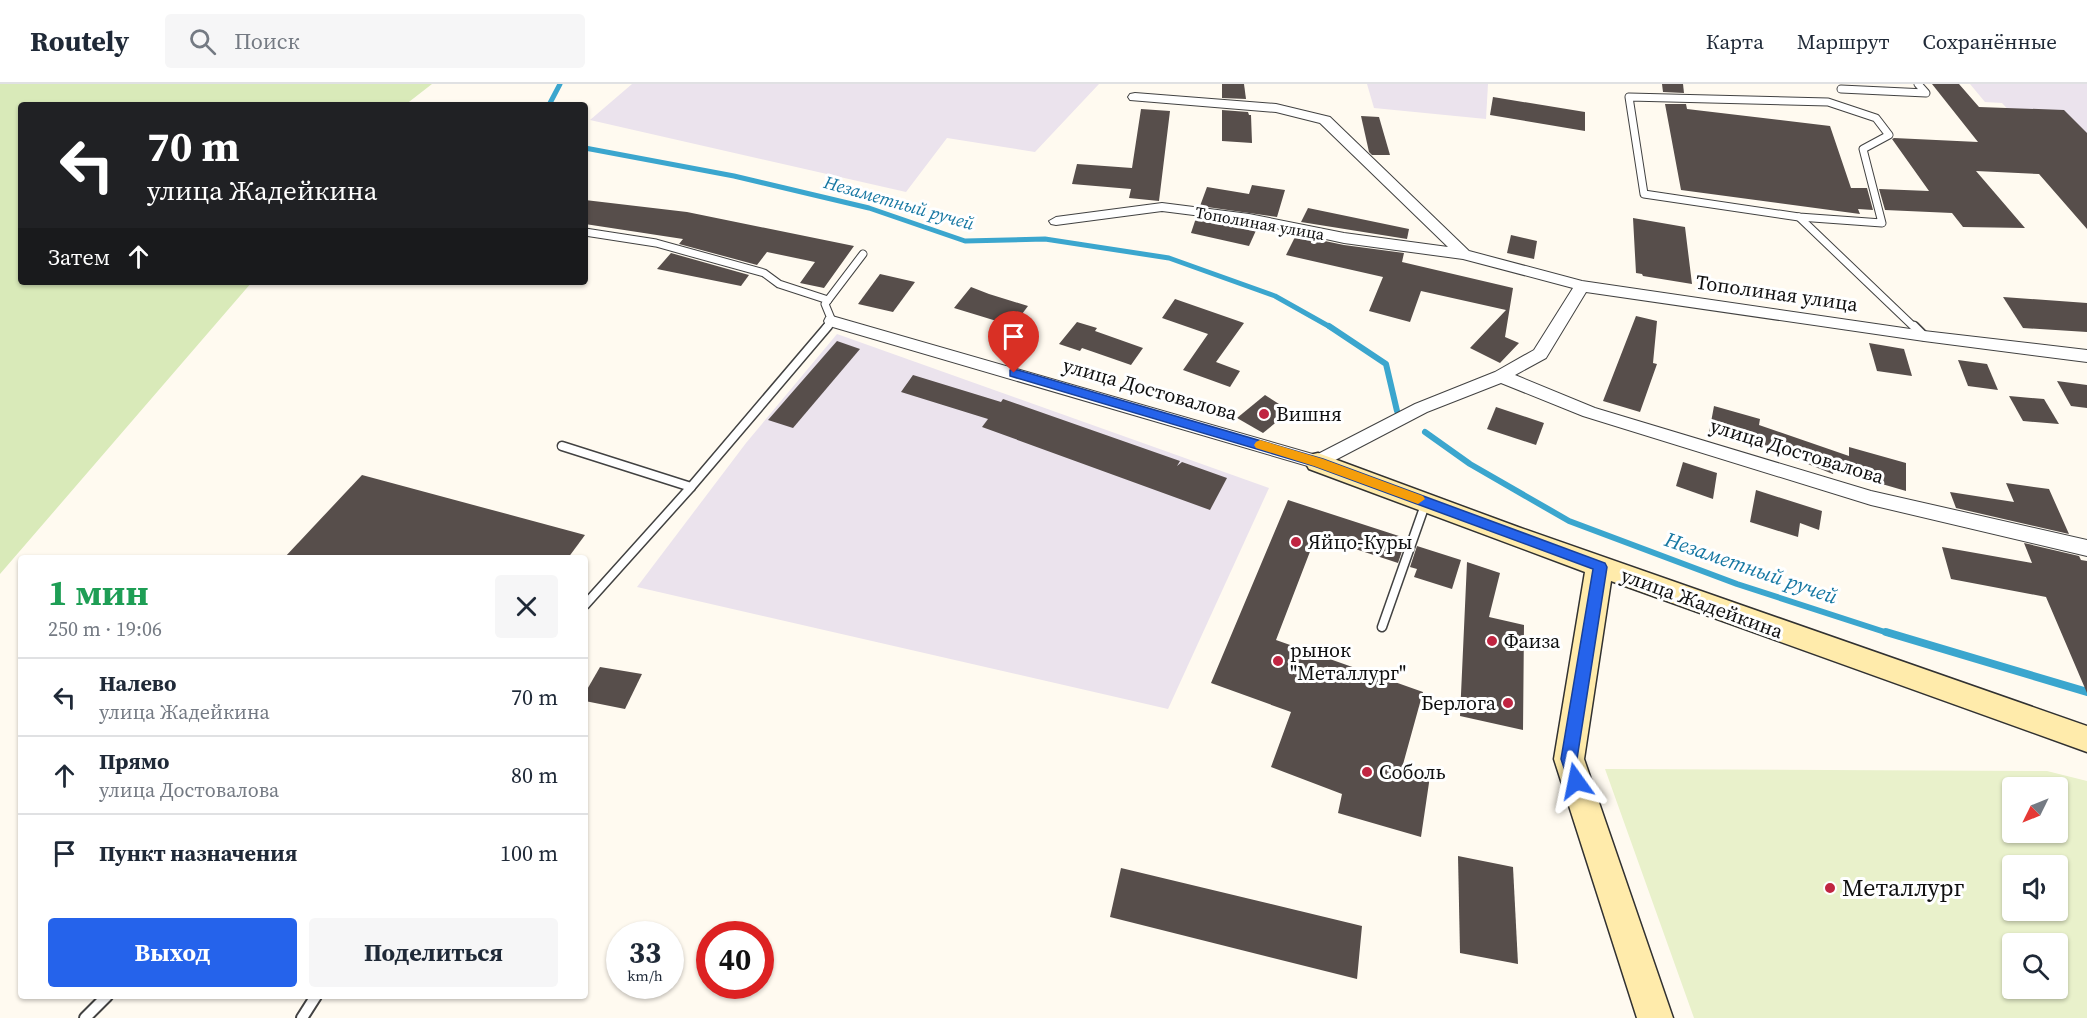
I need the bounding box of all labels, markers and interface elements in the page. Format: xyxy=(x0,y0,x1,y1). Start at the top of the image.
search box xyxy=(165,14,585,68)
text: Routely xyxy=(30,22,129,60)
icon: search xyxy=(186,25,219,58)
text: Поиск xyxy=(234,26,300,56)
text: Карта xyxy=(1706,27,1764,56)
text: Маршрут xyxy=(1797,27,1890,56)
text: Сохранённые xyxy=(1923,27,2057,56)
text: 70 m xyxy=(147,117,240,175)
icon: left xyxy=(48,126,126,204)
water label: Незаметный ручей xyxy=(820,169,978,236)
text: улица Жадейкина xyxy=(147,172,377,209)
street label: Тополиная улица xyxy=(1194,201,1327,245)
icon: ahead xyxy=(122,240,155,273)
text: Затем xyxy=(48,242,110,272)
street label: Тополиная улица xyxy=(1694,268,1861,318)
pin xyxy=(988,311,1039,373)
icon: arrive xyxy=(997,320,1030,353)
street label: улица Достовалова xyxy=(1060,351,1241,428)
place label: Вишня xyxy=(1276,400,1342,428)
marker: Вишня xyxy=(1257,407,1271,421)
street label: улица Достовалова xyxy=(1707,411,1888,491)
water label: Незаметный ручей xyxy=(1660,524,1841,611)
place label: Яйцо-Куры xyxy=(1308,528,1413,556)
marker: Яйцо-Куры xyxy=(1289,535,1303,549)
street label: улица Жадейкина xyxy=(1617,561,1788,646)
text: 1 мин xyxy=(48,568,149,617)
button: close xyxy=(495,575,558,638)
text: 250 m · 19:06 xyxy=(48,615,162,643)
place label: Фаиза xyxy=(1504,627,1561,655)
marker: Фаиза xyxy=(1485,634,1499,648)
place label: рынок "Металлург" xyxy=(1290,636,1406,687)
marker: рынок "Металлург" xyxy=(1271,654,1285,668)
text: Налево xyxy=(99,668,176,698)
icon: left xyxy=(48,681,81,714)
text: 70 m xyxy=(511,682,558,712)
place label: Берлога xyxy=(1421,689,1497,717)
marker: Берлога xyxy=(1501,696,1515,710)
text: улица Жадейкина xyxy=(99,698,270,726)
text: Прямо xyxy=(99,746,169,776)
position arrow xyxy=(1544,749,1608,813)
place label: Соболь xyxy=(1379,758,1446,786)
icon: ahead xyxy=(48,759,81,792)
text: 80 m xyxy=(511,760,558,790)
marker: Соболь xyxy=(1360,765,1374,779)
text: улица Достовалова xyxy=(99,776,279,804)
north arrow xyxy=(2002,777,2068,843)
map controls xyxy=(2002,777,2068,999)
icon: arrive xyxy=(48,837,81,870)
text: Пункт назначения xyxy=(99,838,297,868)
text: 100 m xyxy=(500,838,558,868)
button: sound xyxy=(2002,855,2068,921)
place label: Металлург xyxy=(1842,871,1965,904)
marker: Металлург xyxy=(1823,881,1837,895)
button: Выход xyxy=(48,918,297,987)
button: Поделиться xyxy=(309,918,558,987)
speed limit sign: 40 xyxy=(696,921,774,999)
text: 33 xyxy=(629,932,661,973)
button: search xyxy=(2002,933,2068,999)
text: km/h xyxy=(627,965,663,986)

